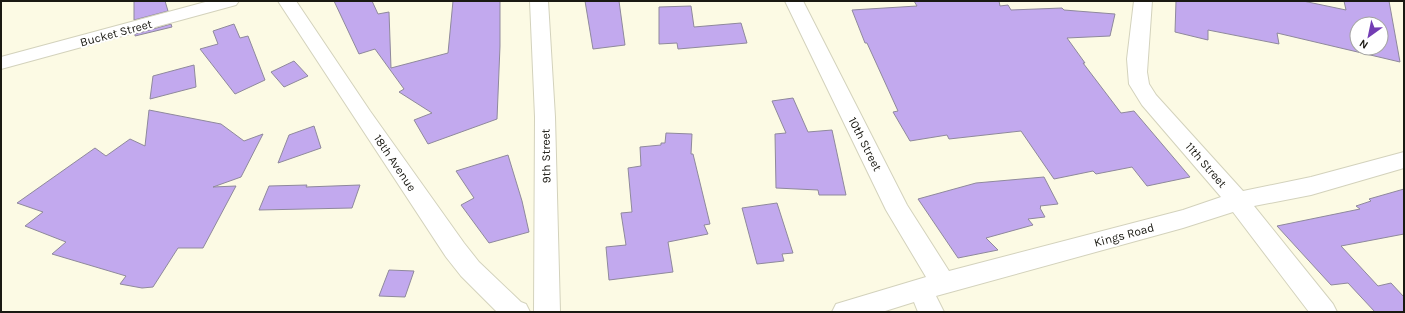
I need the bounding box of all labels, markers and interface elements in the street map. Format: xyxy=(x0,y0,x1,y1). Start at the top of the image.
north arrow xyxy=(1349,16,1389,56)
street label: Bucket Street xyxy=(78,17,154,49)
text: N xyxy=(1357,36,1371,52)
street label: 10th Street xyxy=(845,115,885,174)
street label: 9th Street xyxy=(539,128,553,183)
street label: 18th Avenue xyxy=(371,132,419,194)
street label: 11th Street xyxy=(1183,139,1230,191)
street label: Kings Road xyxy=(1092,220,1156,250)

